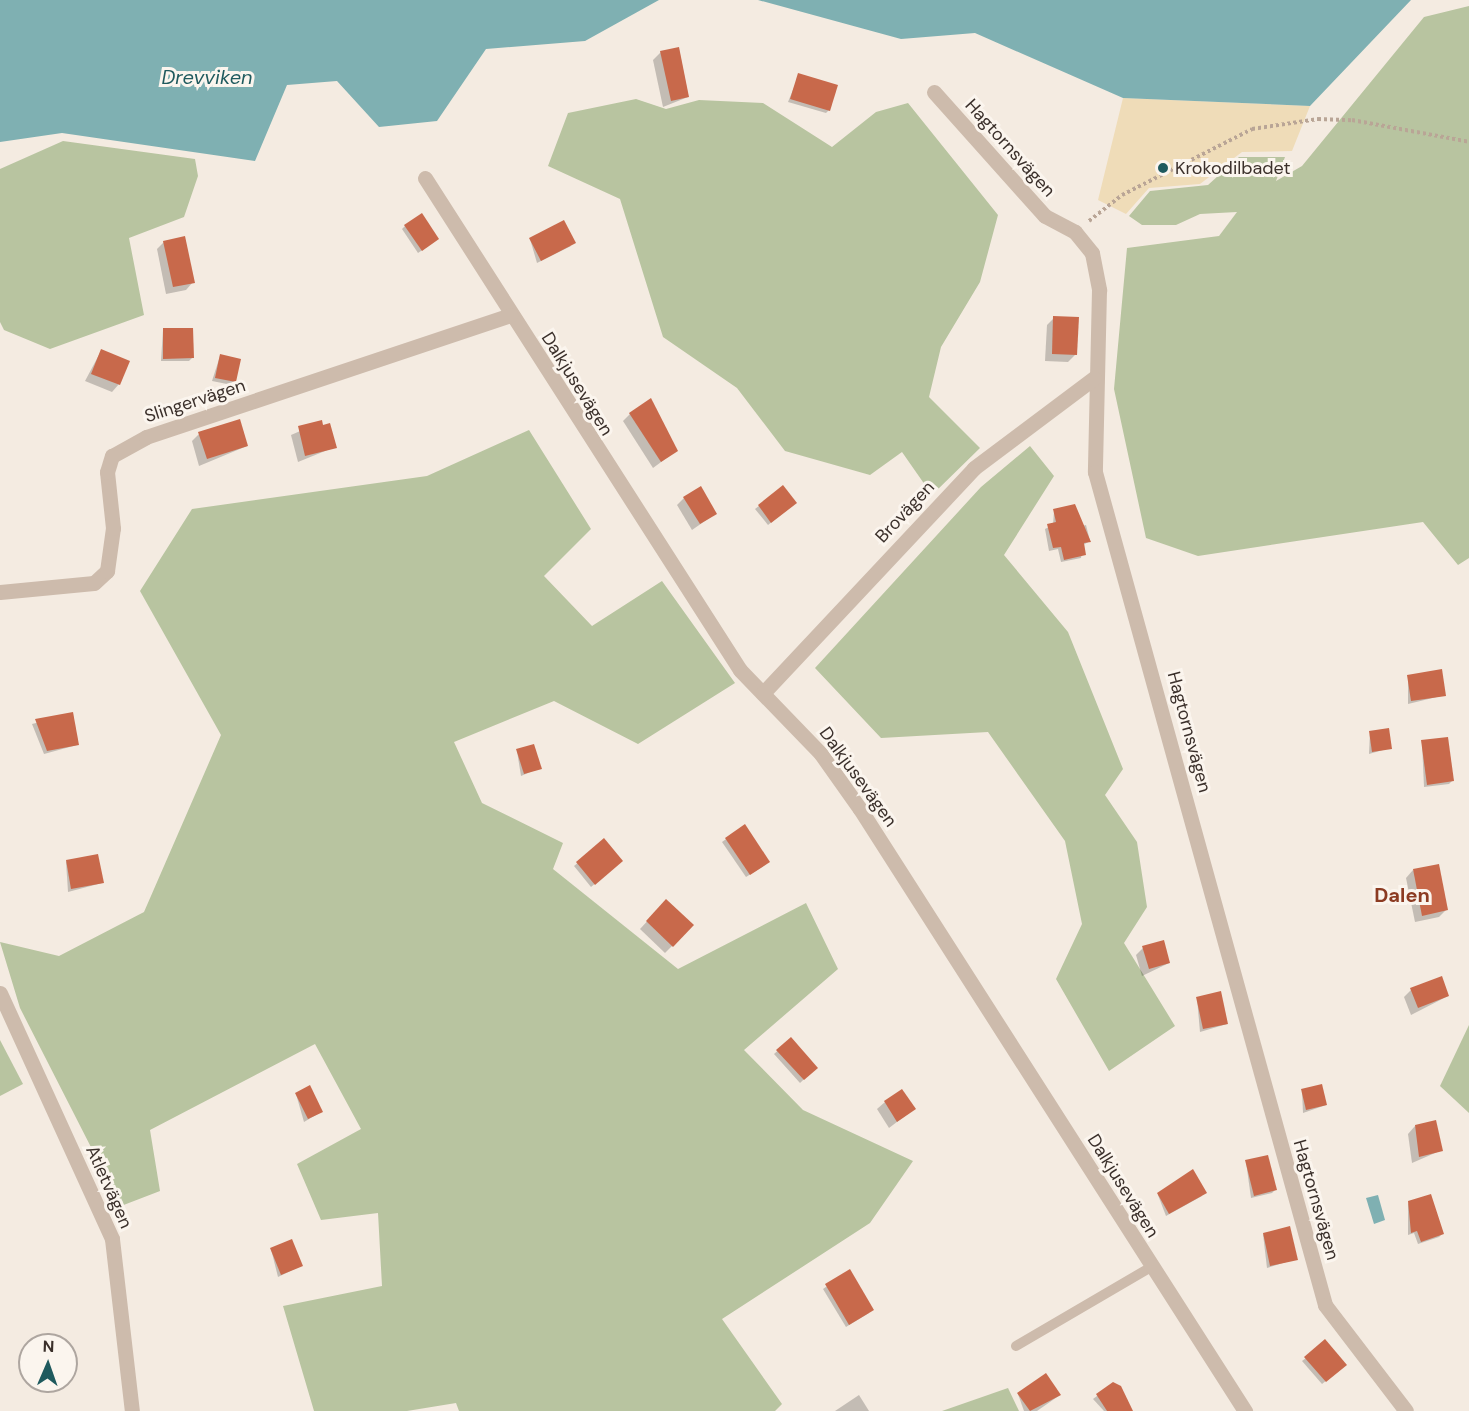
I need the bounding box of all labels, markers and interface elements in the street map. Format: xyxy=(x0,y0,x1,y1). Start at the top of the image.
water label: Drevviken xyxy=(161,65,253,89)
street label: Hagtornsvägen xyxy=(960,95,1060,201)
place label: Krokodilbadet xyxy=(1175,157,1291,179)
marker: Krokodilbadet xyxy=(1156,161,1170,175)
street label: Dalkjusevägen xyxy=(537,328,617,440)
street label: Slingervägen xyxy=(142,375,248,427)
street label: Brovägen xyxy=(871,477,939,547)
street label: Hagtornsvägen xyxy=(1162,669,1216,795)
street label: Dalkjusevägen xyxy=(815,723,901,831)
district label: Dalen xyxy=(1374,883,1430,907)
street label: Dalkjusevägen xyxy=(1083,1130,1163,1242)
street label: Hagtornsvägen xyxy=(1289,1137,1343,1263)
street label: Atletvägen xyxy=(81,1142,137,1232)
north arrow xyxy=(18,1333,78,1393)
text: N xyxy=(42,1336,55,1357)

